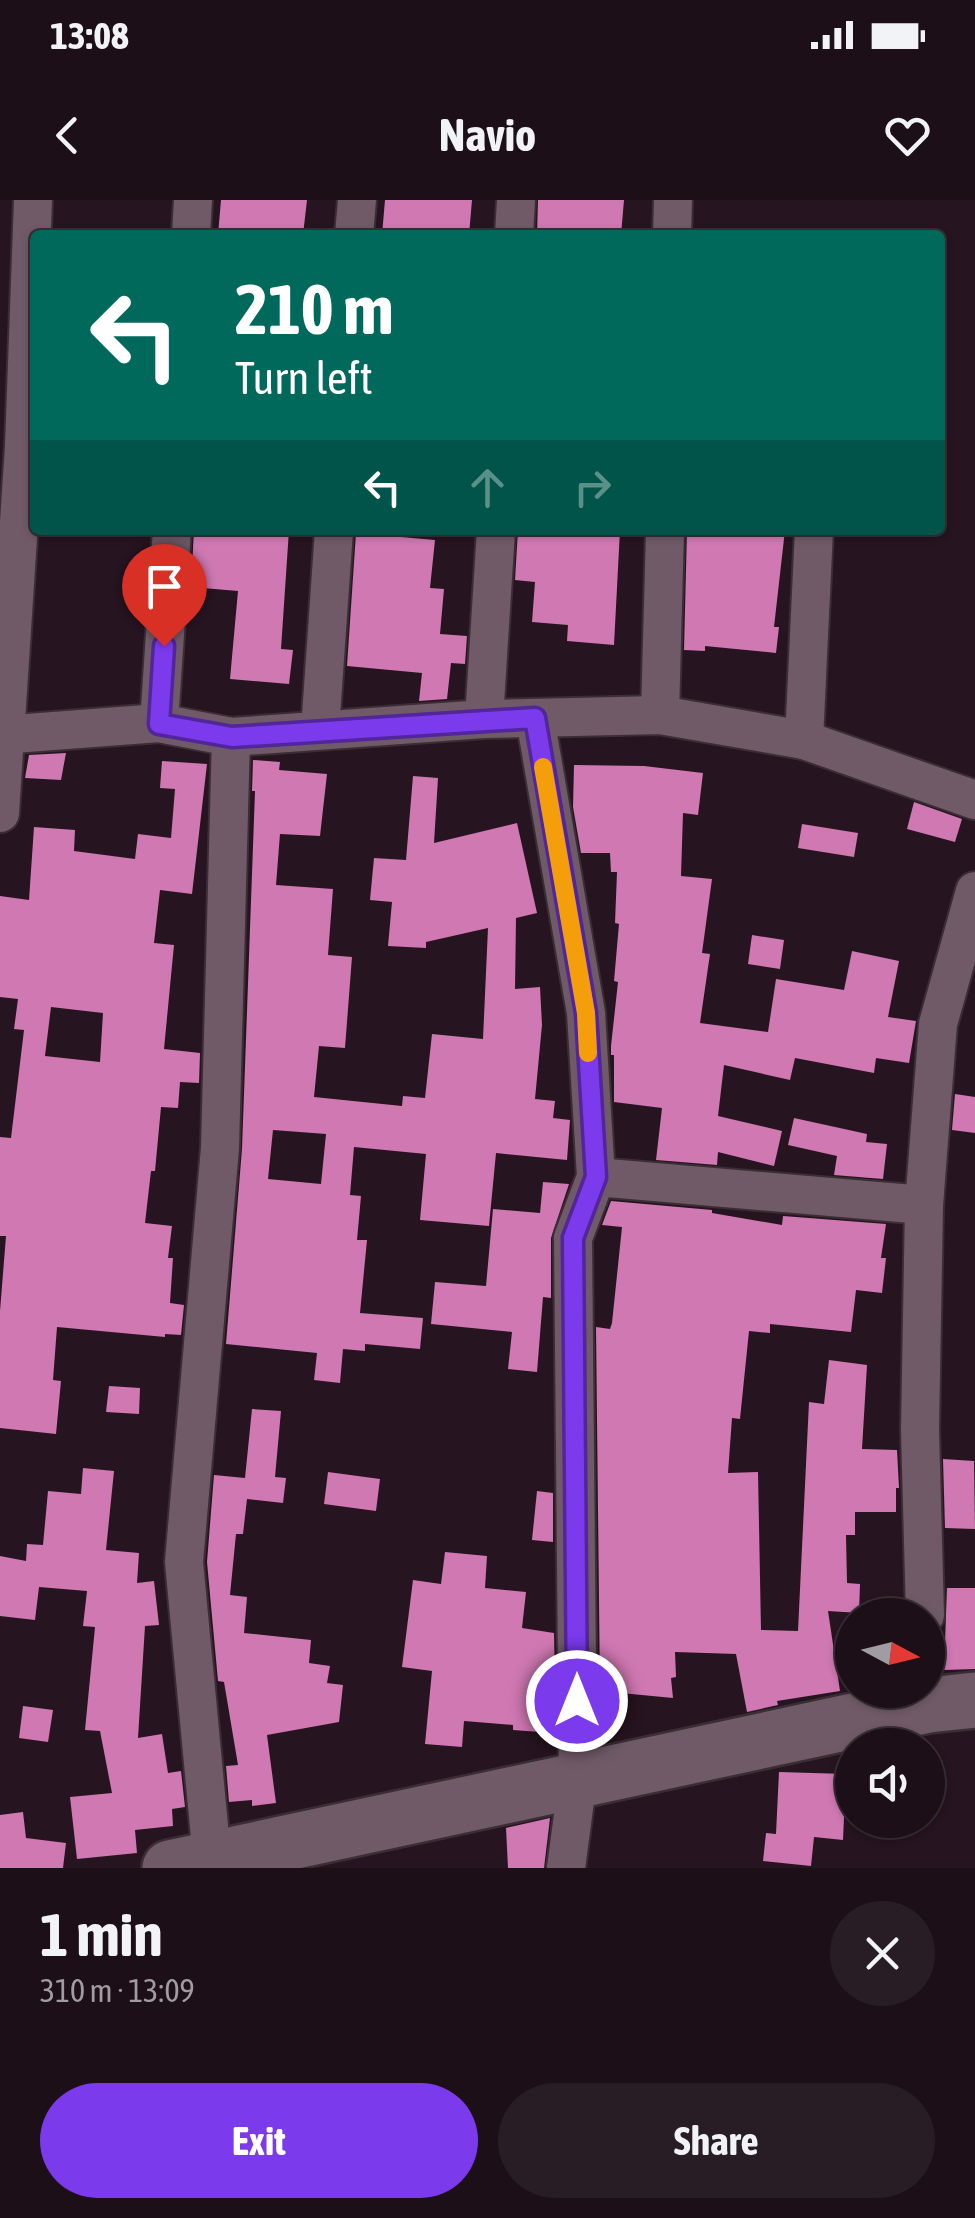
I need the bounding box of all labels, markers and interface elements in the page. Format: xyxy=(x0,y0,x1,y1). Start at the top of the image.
text: 13:08 xyxy=(50,14,129,57)
icon: back xyxy=(40,108,95,163)
icon: heart xyxy=(880,108,935,163)
text: Navio xyxy=(439,109,536,161)
text: 210 m xyxy=(235,269,394,349)
icon: left xyxy=(70,270,200,400)
text: Turn left xyxy=(235,352,373,404)
icon: left xyxy=(355,460,410,515)
icon: ahead xyxy=(460,460,515,515)
icon: right xyxy=(565,460,620,515)
pin xyxy=(122,544,207,647)
icon: arrive xyxy=(137,559,192,614)
north arrow xyxy=(835,1598,945,1708)
map controls xyxy=(835,1598,945,1838)
position arrow xyxy=(525,1649,629,1753)
button: sound xyxy=(835,1728,945,1838)
text: 1 min xyxy=(40,1900,163,1969)
button: close xyxy=(830,1901,935,2006)
text: 310 m · 13:09 xyxy=(40,1972,195,2009)
button: Exit xyxy=(40,2083,478,2198)
button: Share xyxy=(498,2083,935,2198)

